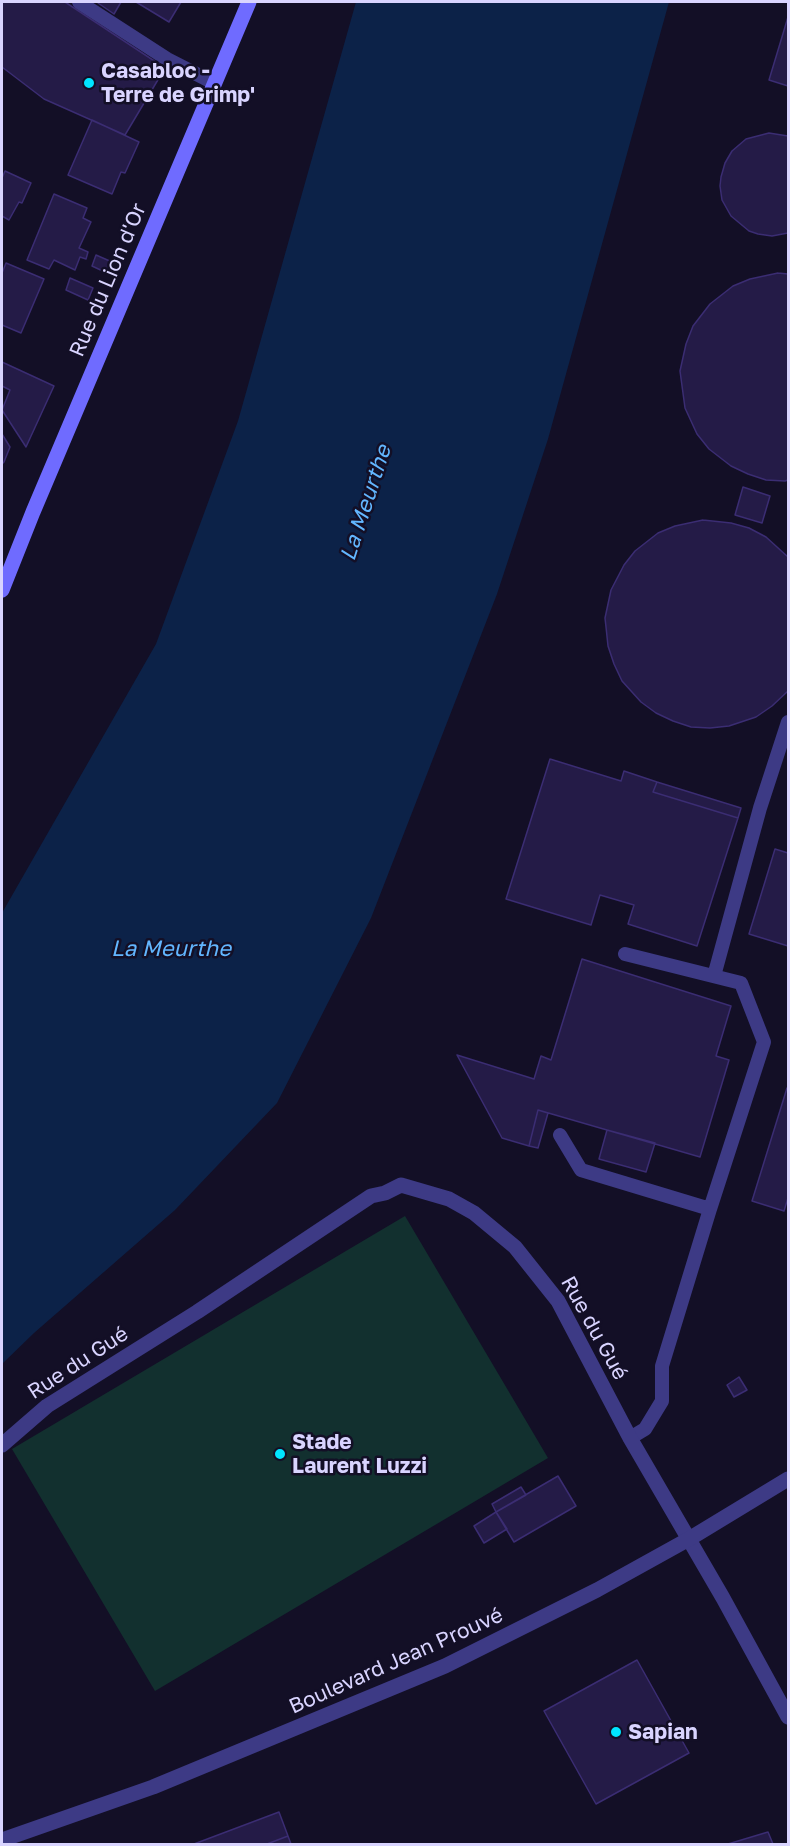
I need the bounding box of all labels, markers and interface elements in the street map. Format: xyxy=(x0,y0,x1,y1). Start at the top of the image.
place label: Casabloc - Terre de Grimp' xyxy=(101,58,255,108)
marker: Casabloc - Terre de Grimp' xyxy=(82,76,96,90)
street label: Rue du Lion d'Or xyxy=(64,199,152,361)
water label: La Meurthe xyxy=(335,442,397,564)
water label: La Meurthe xyxy=(111,936,231,962)
street label: Rue du Gué xyxy=(555,1272,633,1384)
street label: Rue du Gué xyxy=(23,1321,133,1405)
place label: Stade Laurent Luzzi xyxy=(292,1429,427,1479)
marker: Stade Laurent Luzzi xyxy=(273,1447,287,1461)
street label: Boulevard Jean Prouvé xyxy=(285,1602,507,1720)
place label: Sapian xyxy=(628,1719,698,1745)
marker: Sapian xyxy=(609,1725,623,1739)

